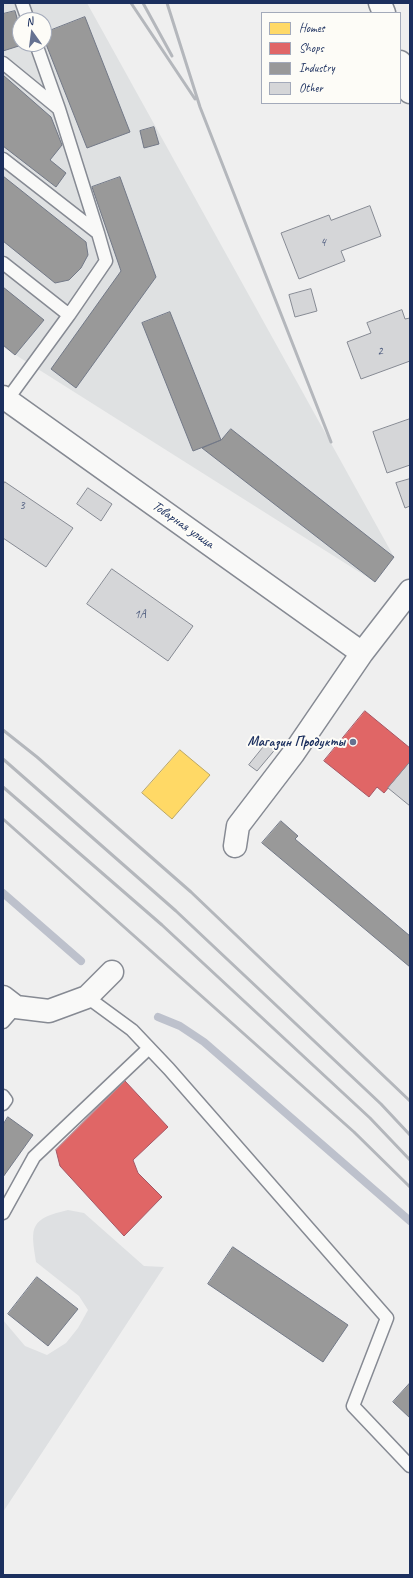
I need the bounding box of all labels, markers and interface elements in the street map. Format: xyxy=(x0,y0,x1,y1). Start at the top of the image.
north arrow xyxy=(12,12,52,52)
legend xyxy=(261,12,401,104)
text: N xyxy=(24,14,34,29)
text: Homes xyxy=(299,20,325,36)
text: Shops xyxy=(299,40,324,56)
text: Industry xyxy=(299,60,335,76)
text: Other xyxy=(299,80,323,96)
house number: 4 xyxy=(320,236,326,250)
house number: 2 xyxy=(377,345,383,359)
street label: Товарная улица xyxy=(149,498,217,552)
house number: 3 xyxy=(19,499,25,513)
house number: 1А xyxy=(134,608,146,622)
place label: Магазин Продукты xyxy=(247,734,345,750)
marker: Магазин Продукты xyxy=(348,737,358,747)

